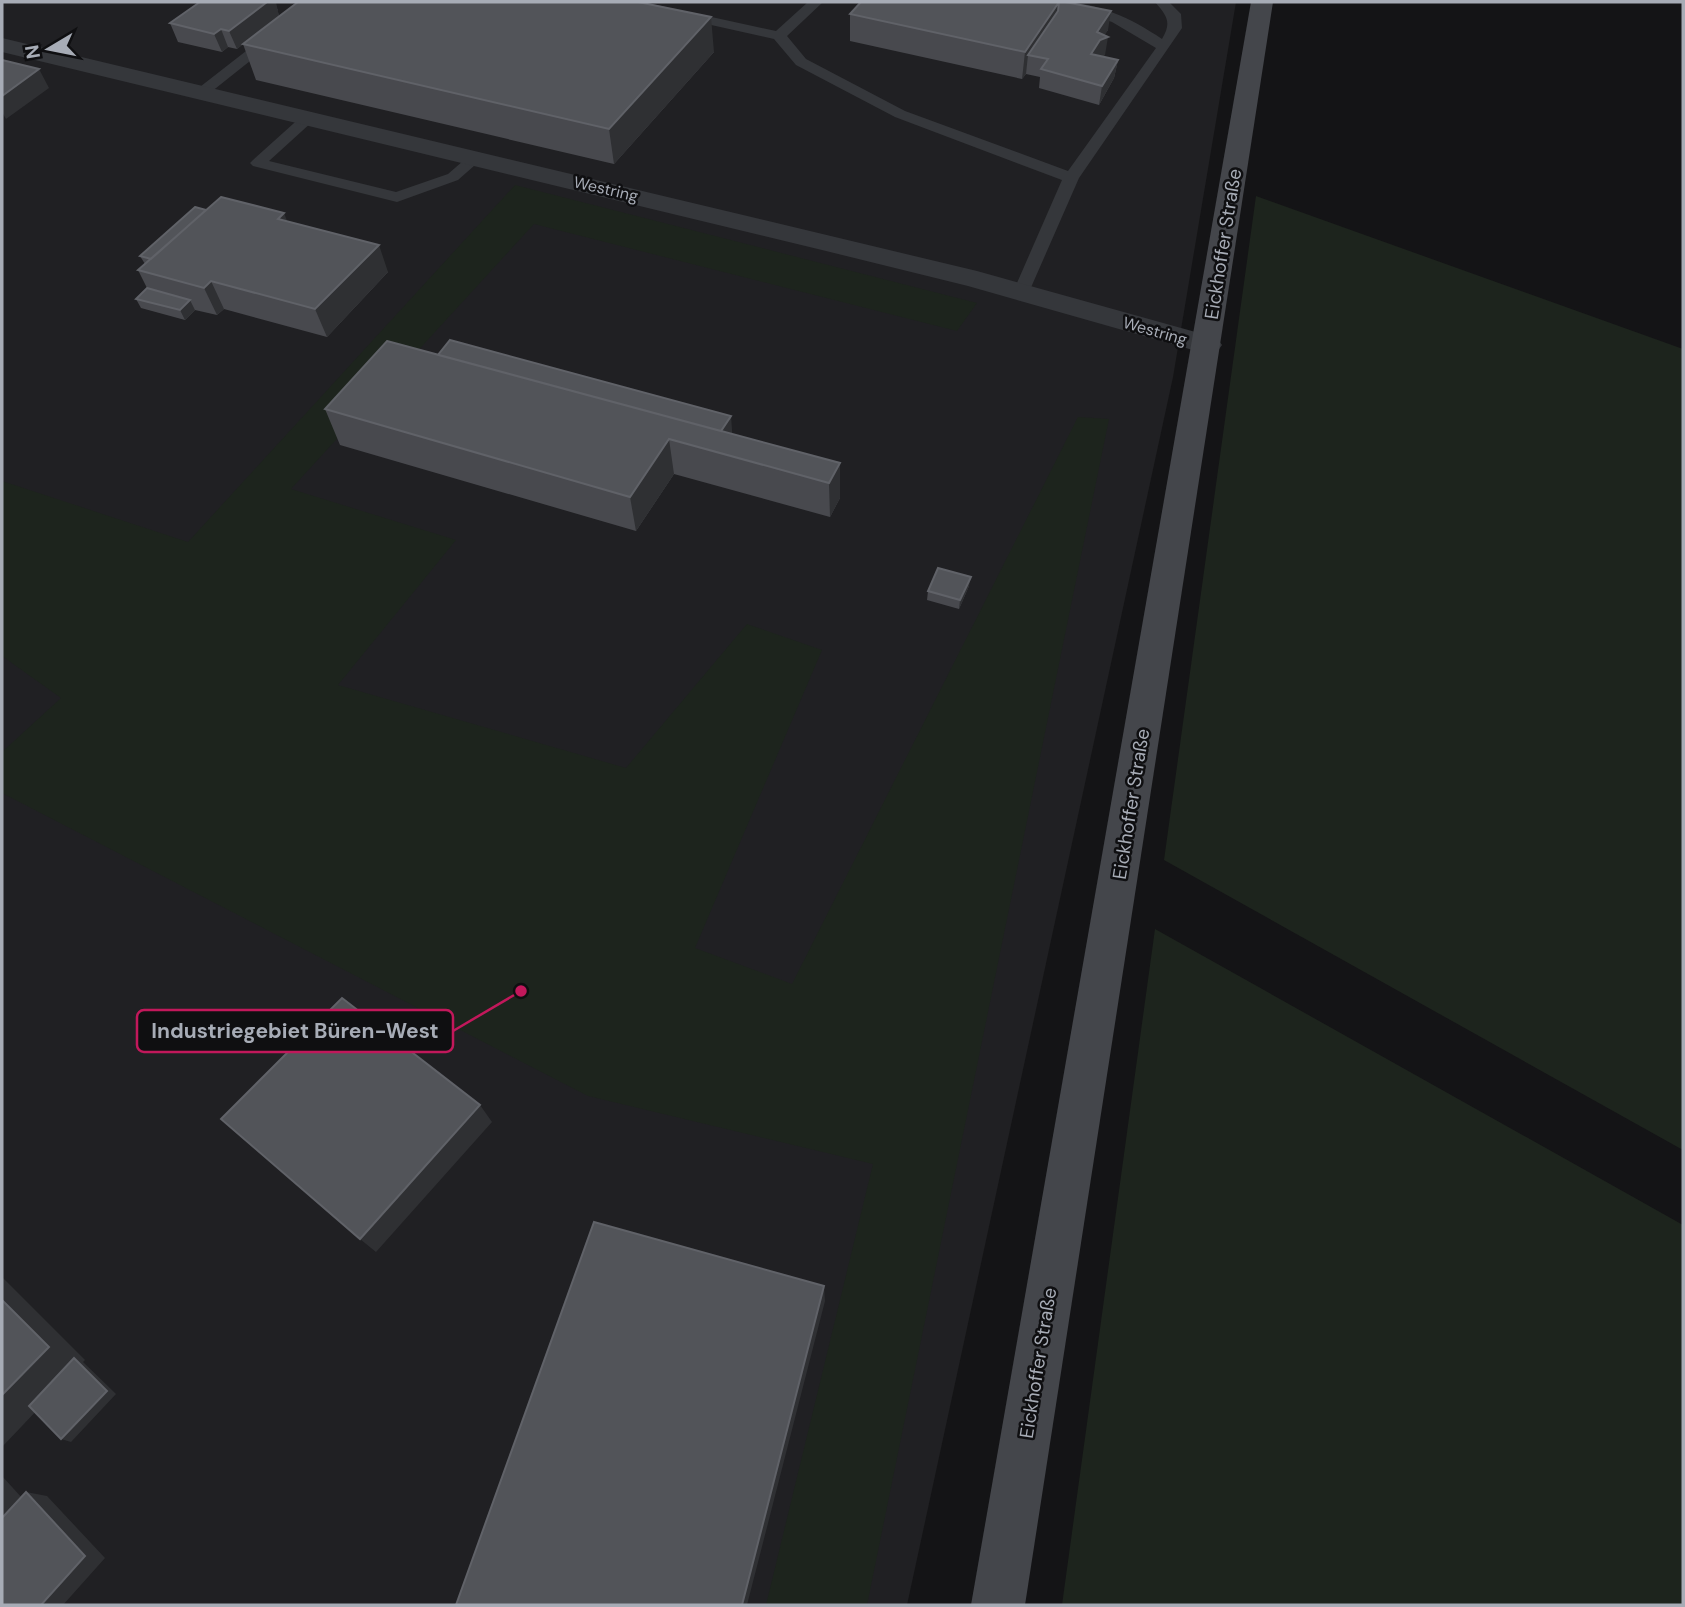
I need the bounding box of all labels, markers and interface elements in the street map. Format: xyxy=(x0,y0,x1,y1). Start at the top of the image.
north arrow xyxy=(14,14,84,84)
text: N xyxy=(19,43,46,61)
street label: Eickhoffer Straße xyxy=(1199,167,1247,321)
street label: Westring xyxy=(572,171,640,207)
street label: Westring xyxy=(1121,312,1189,350)
street label: Eickhoffer Straße xyxy=(1107,727,1155,881)
callout: Industriegebiet Büren-West xyxy=(137,1010,453,1052)
text: Industriegebiet Büren-West xyxy=(151,1017,439,1045)
street label: Eickhoffer Straße xyxy=(1014,1286,1062,1440)

